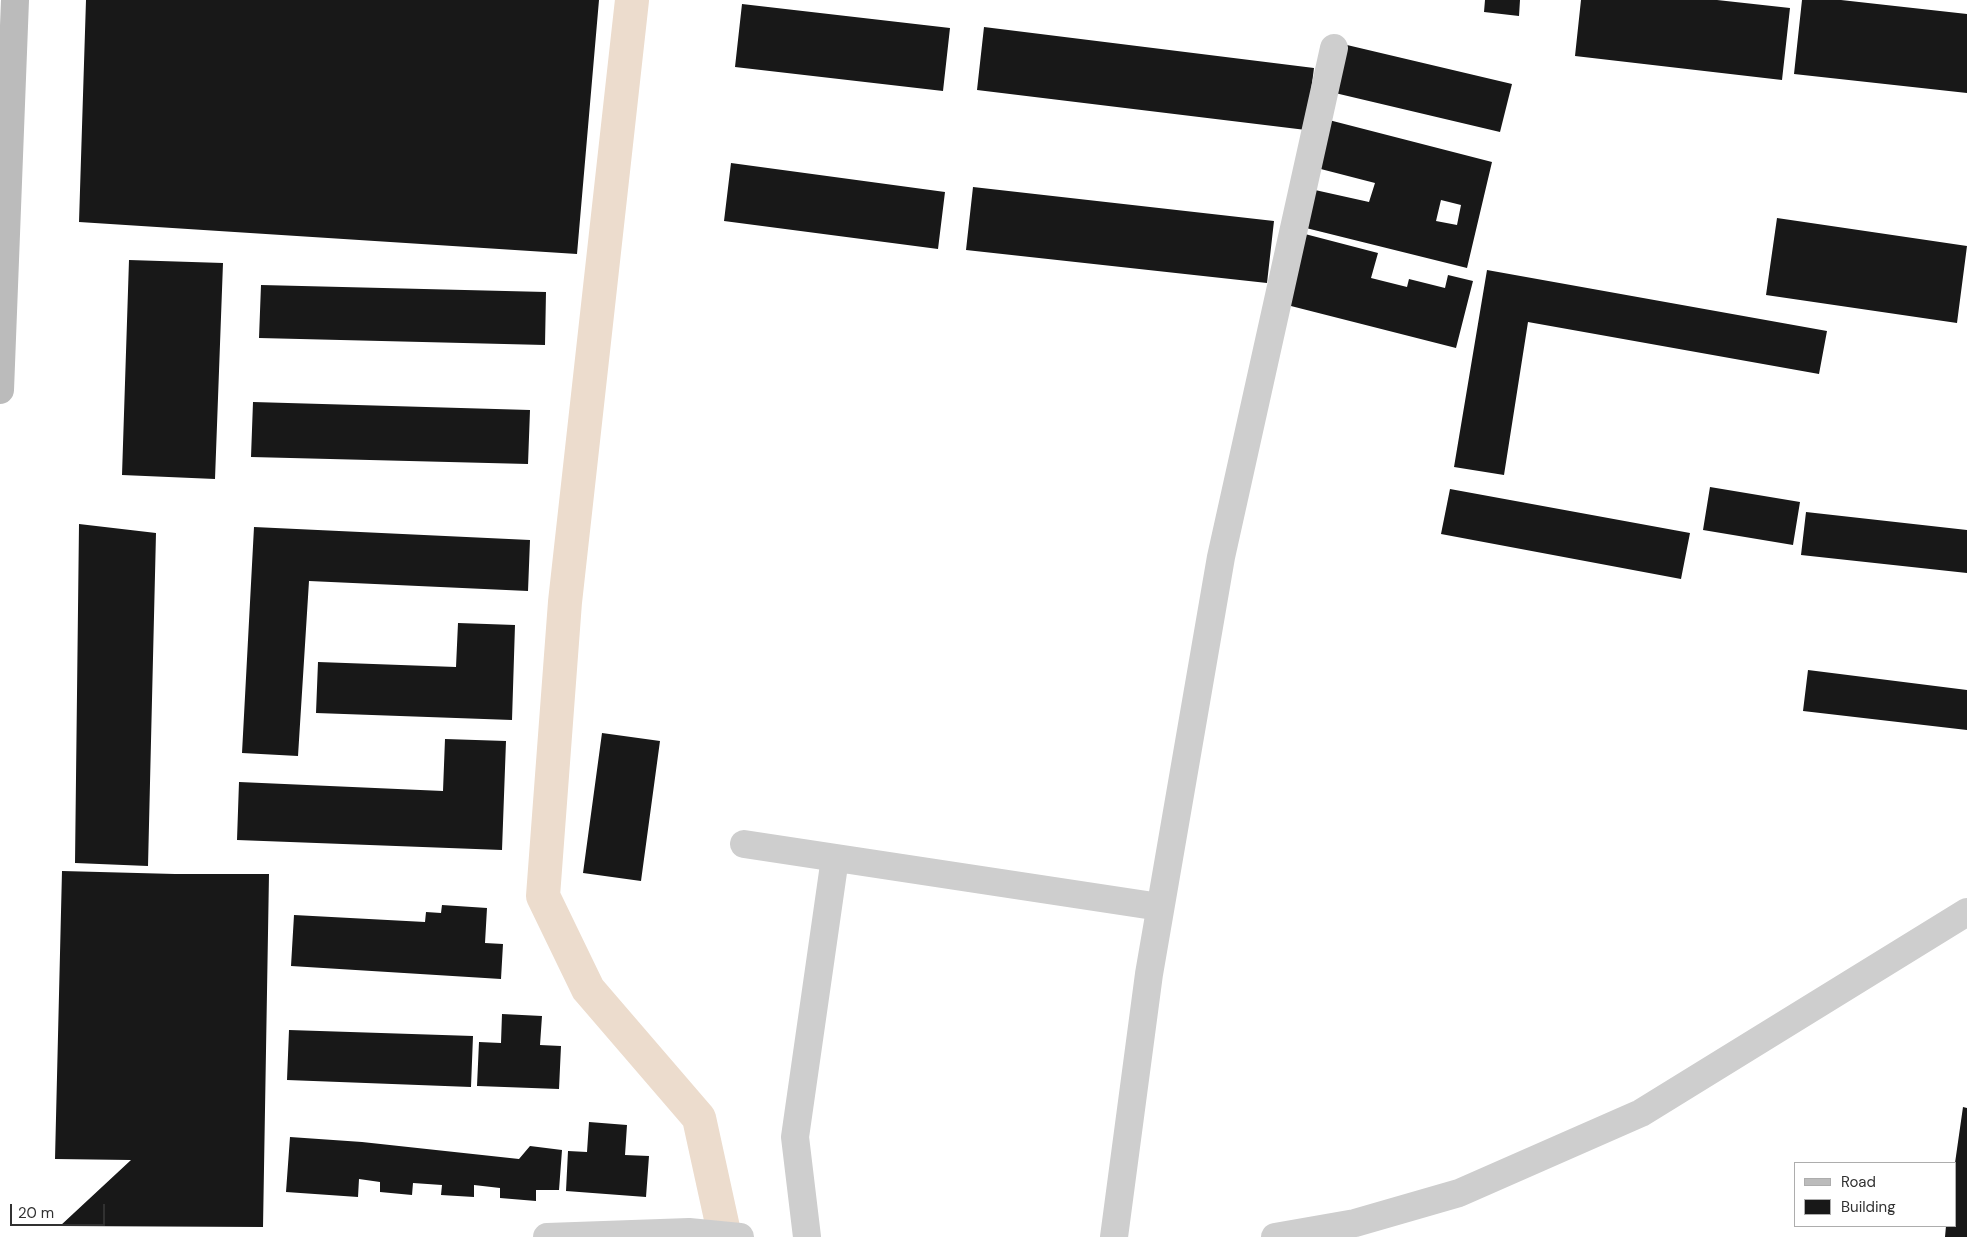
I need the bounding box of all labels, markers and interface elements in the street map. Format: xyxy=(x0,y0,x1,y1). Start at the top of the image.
legend xyxy=(1794,1162,1957,1227)
text: Road xyxy=(1841,1172,1876,1192)
scale bar xyxy=(12,1194,108,1226)
text: Building xyxy=(1841,1197,1896,1217)
text: 20 m xyxy=(18,1203,54,1223)

